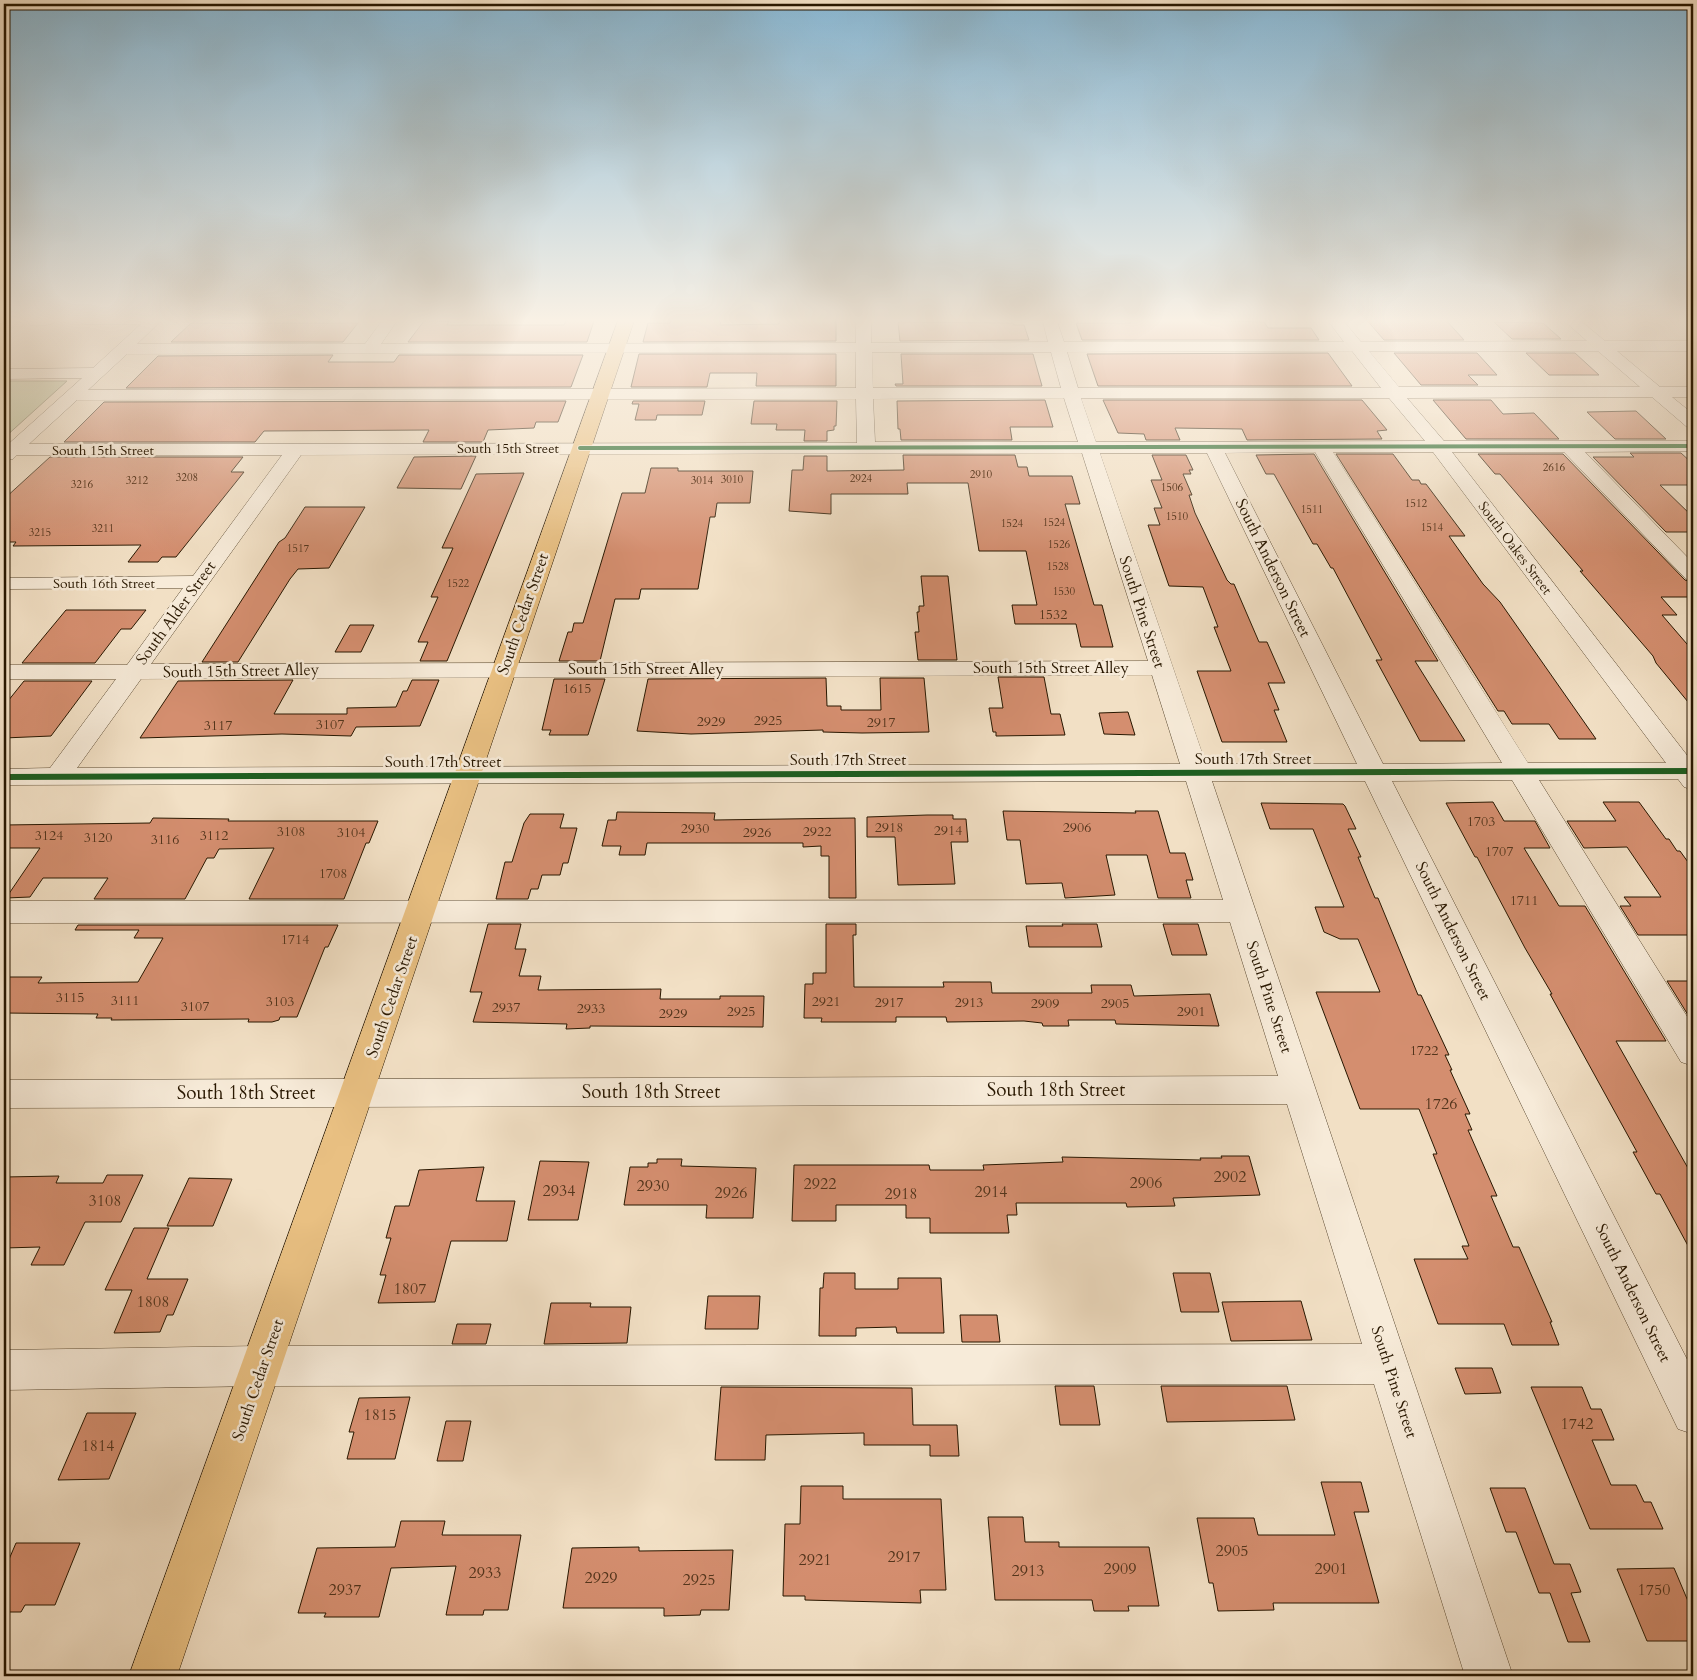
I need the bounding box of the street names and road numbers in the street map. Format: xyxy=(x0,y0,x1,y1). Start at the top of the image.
street label: South 15th Street xyxy=(457,439,560,458)
street label: South 15th Street xyxy=(52,441,155,460)
street label: South Anderson Street xyxy=(1230,495,1316,641)
street label: South Oakes Street xyxy=(1474,497,1557,599)
street label: South Cedar Street xyxy=(492,550,554,678)
street label: South Pine Street xyxy=(1114,553,1170,671)
street label: South Alder Street xyxy=(131,557,221,669)
street label: South 16th Street xyxy=(53,574,156,593)
street label: South 15th Street Alley xyxy=(973,657,1130,679)
street label: South 15th Street Alley xyxy=(568,658,725,680)
street label: South 15th Street Alley xyxy=(163,659,320,683)
street label: South 17th Street xyxy=(1195,748,1311,770)
street label: South 17th Street xyxy=(790,749,906,771)
street label: South 17th Street xyxy=(385,751,501,773)
street label: South Anderson Street xyxy=(1410,858,1496,1004)
street label: South Cedar Street xyxy=(361,933,423,1061)
street label: South Pine Street xyxy=(1241,938,1297,1056)
street label: South 18th Street xyxy=(987,1077,1125,1103)
street label: South 18th Street xyxy=(582,1079,720,1105)
street label: South 18th Street xyxy=(177,1080,315,1106)
street label: South Anderson Street xyxy=(1590,1220,1676,1366)
street label: South Cedar Street xyxy=(227,1316,289,1444)
street label: South Pine Street xyxy=(1366,1323,1422,1441)

